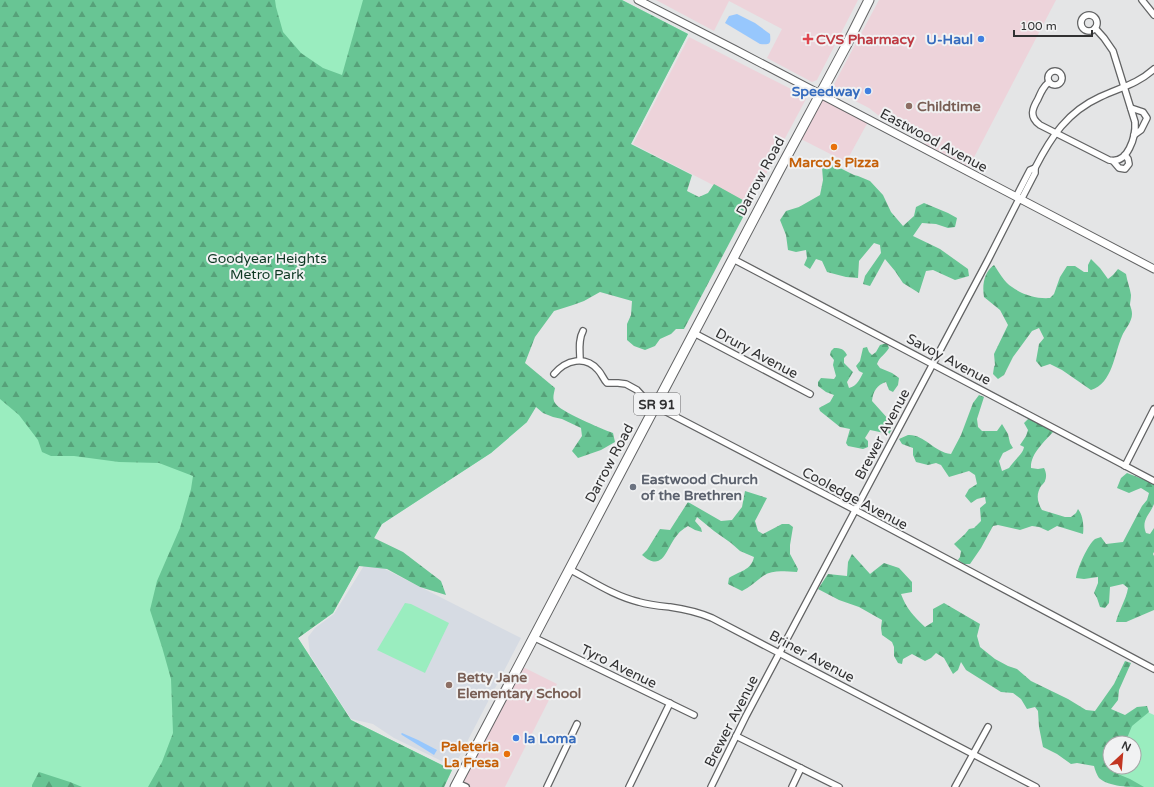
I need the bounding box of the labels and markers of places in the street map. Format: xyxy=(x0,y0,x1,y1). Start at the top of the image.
place label: CVS Pharmacy xyxy=(816,31,915,48)
place label: U-Haul xyxy=(926,31,973,48)
marker: CVS Pharmacy xyxy=(803,34,813,44)
marker: U-Haul xyxy=(976,34,986,44)
place label: Speedway xyxy=(792,83,860,100)
marker: Speedway xyxy=(863,86,873,96)
place label: Childtime xyxy=(917,98,981,115)
marker: Childtime xyxy=(904,101,914,111)
marker: Marco's Pizza xyxy=(829,142,839,152)
place label: Marco's Pizza xyxy=(789,154,879,171)
place label: Eastwood Church of the Brethren xyxy=(641,471,758,504)
marker: Eastwood Church of the Brethren xyxy=(628,482,638,492)
place label: Betty Jane Elementary School xyxy=(457,669,581,702)
marker: Betty Jane Elementary School xyxy=(444,680,454,690)
place label: la Loma xyxy=(524,730,576,747)
marker: la Loma xyxy=(511,733,521,743)
place label: Paleteria La Fresa xyxy=(441,738,499,771)
marker: Paleteria La Fresa xyxy=(502,749,512,759)

